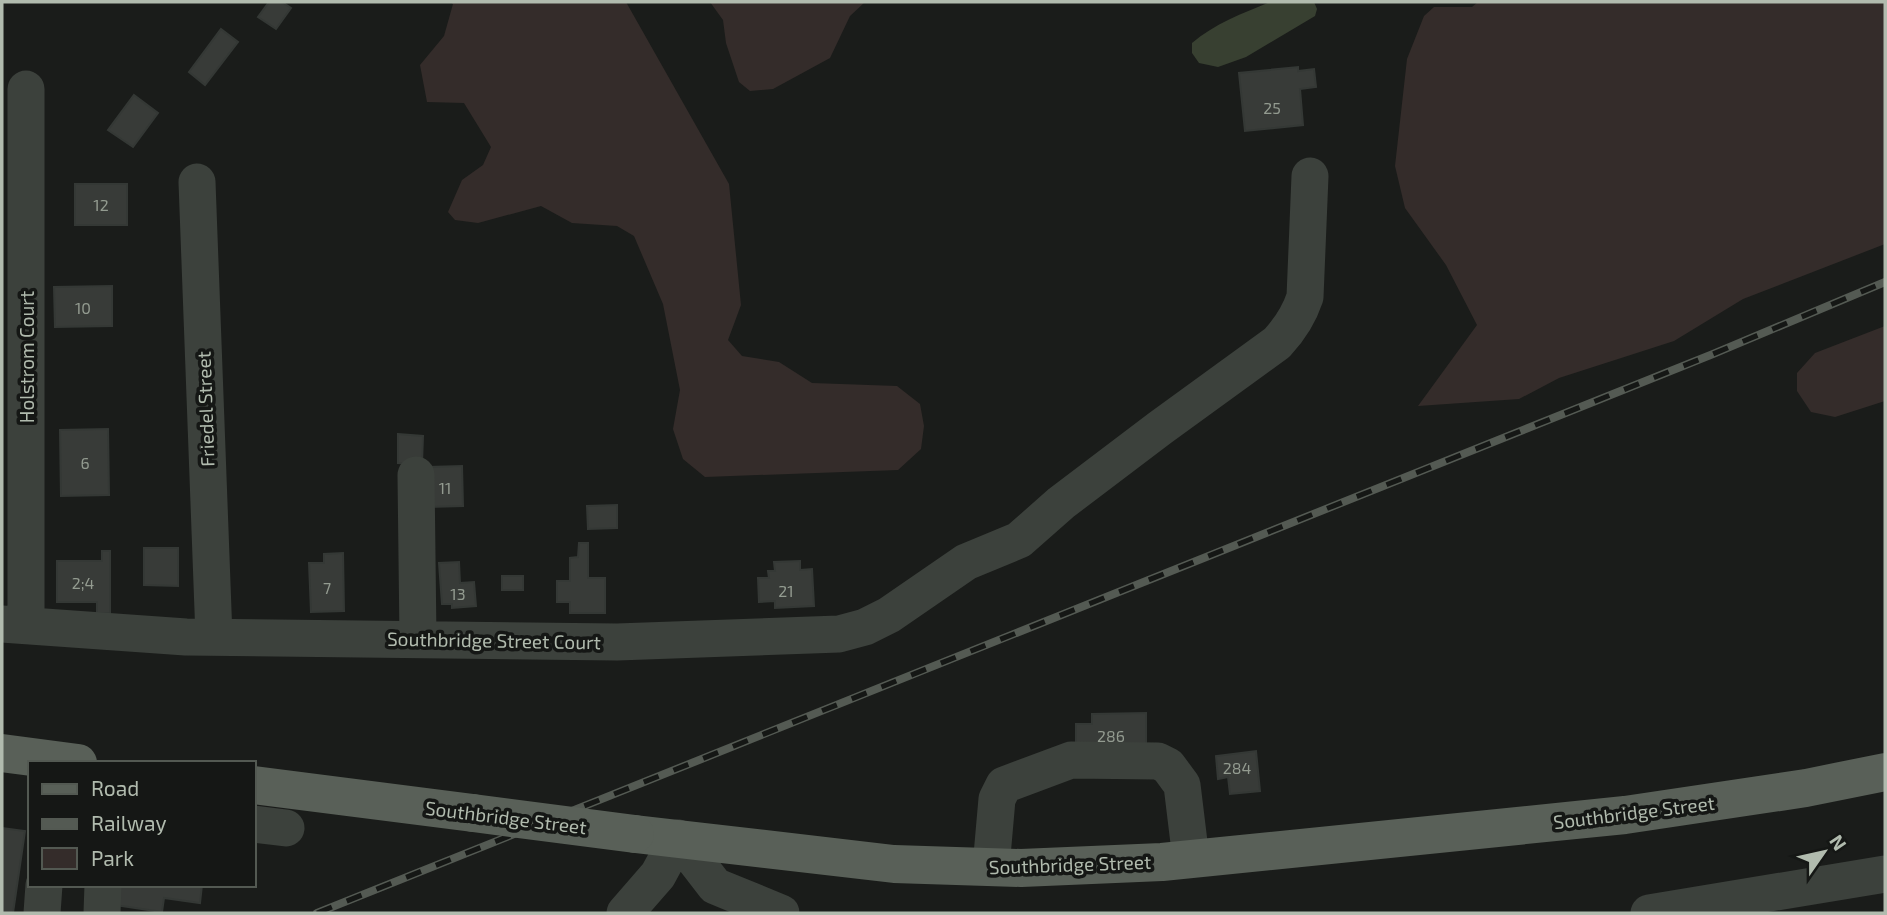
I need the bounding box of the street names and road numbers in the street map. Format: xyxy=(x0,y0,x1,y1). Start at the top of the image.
street label: Holstrom Court xyxy=(15,291,38,423)
street label: Friedel Street xyxy=(191,351,219,467)
street label: Southbridge Street Court xyxy=(387,627,601,653)
street label: Southbridge Street xyxy=(1552,791,1716,833)
street label: Southbridge Street xyxy=(424,796,588,838)
street label: Southbridge Street xyxy=(988,850,1152,878)

